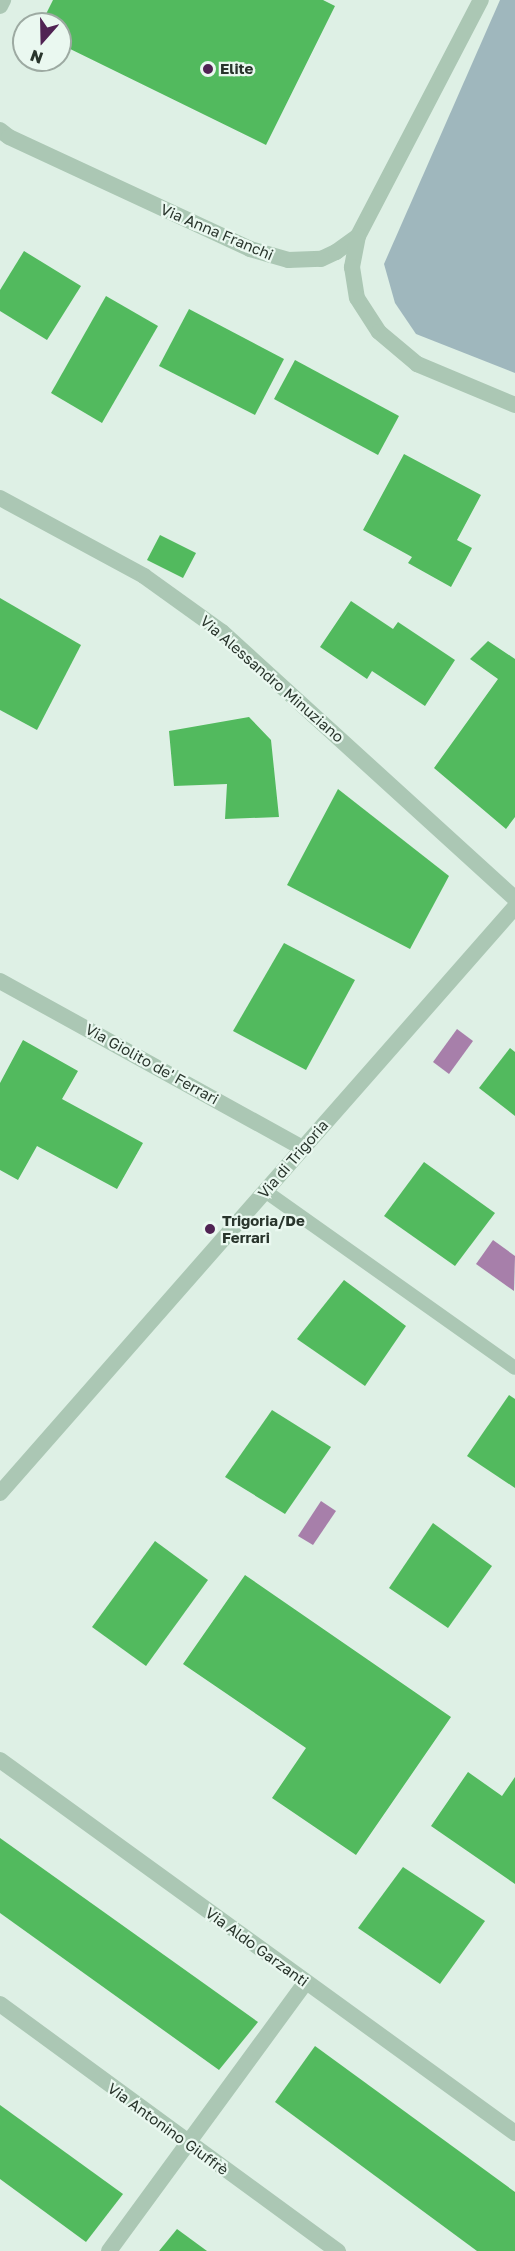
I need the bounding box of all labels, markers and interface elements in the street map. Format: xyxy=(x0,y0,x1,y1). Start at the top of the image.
north arrow xyxy=(12,12,72,72)
text: N xyxy=(27,46,46,69)
place label: Elite xyxy=(220,60,253,78)
marker: Elite xyxy=(201,62,215,76)
street label: Via Anna Franchi xyxy=(158,200,276,264)
street label: Via Alessandro Minuziano xyxy=(197,612,347,746)
street label: Via Giolito de' Ferrari xyxy=(82,1020,222,1108)
street label: Via di Trigoria xyxy=(254,1116,332,1202)
place label: Trigoria/De Ferrari xyxy=(222,1211,305,1246)
marker: Trigoria/De Ferrari xyxy=(203,1222,217,1236)
street label: Via Aldo Garzanti xyxy=(202,1904,312,1990)
street label: Via Antonino Giuffrè xyxy=(104,2079,232,2179)

